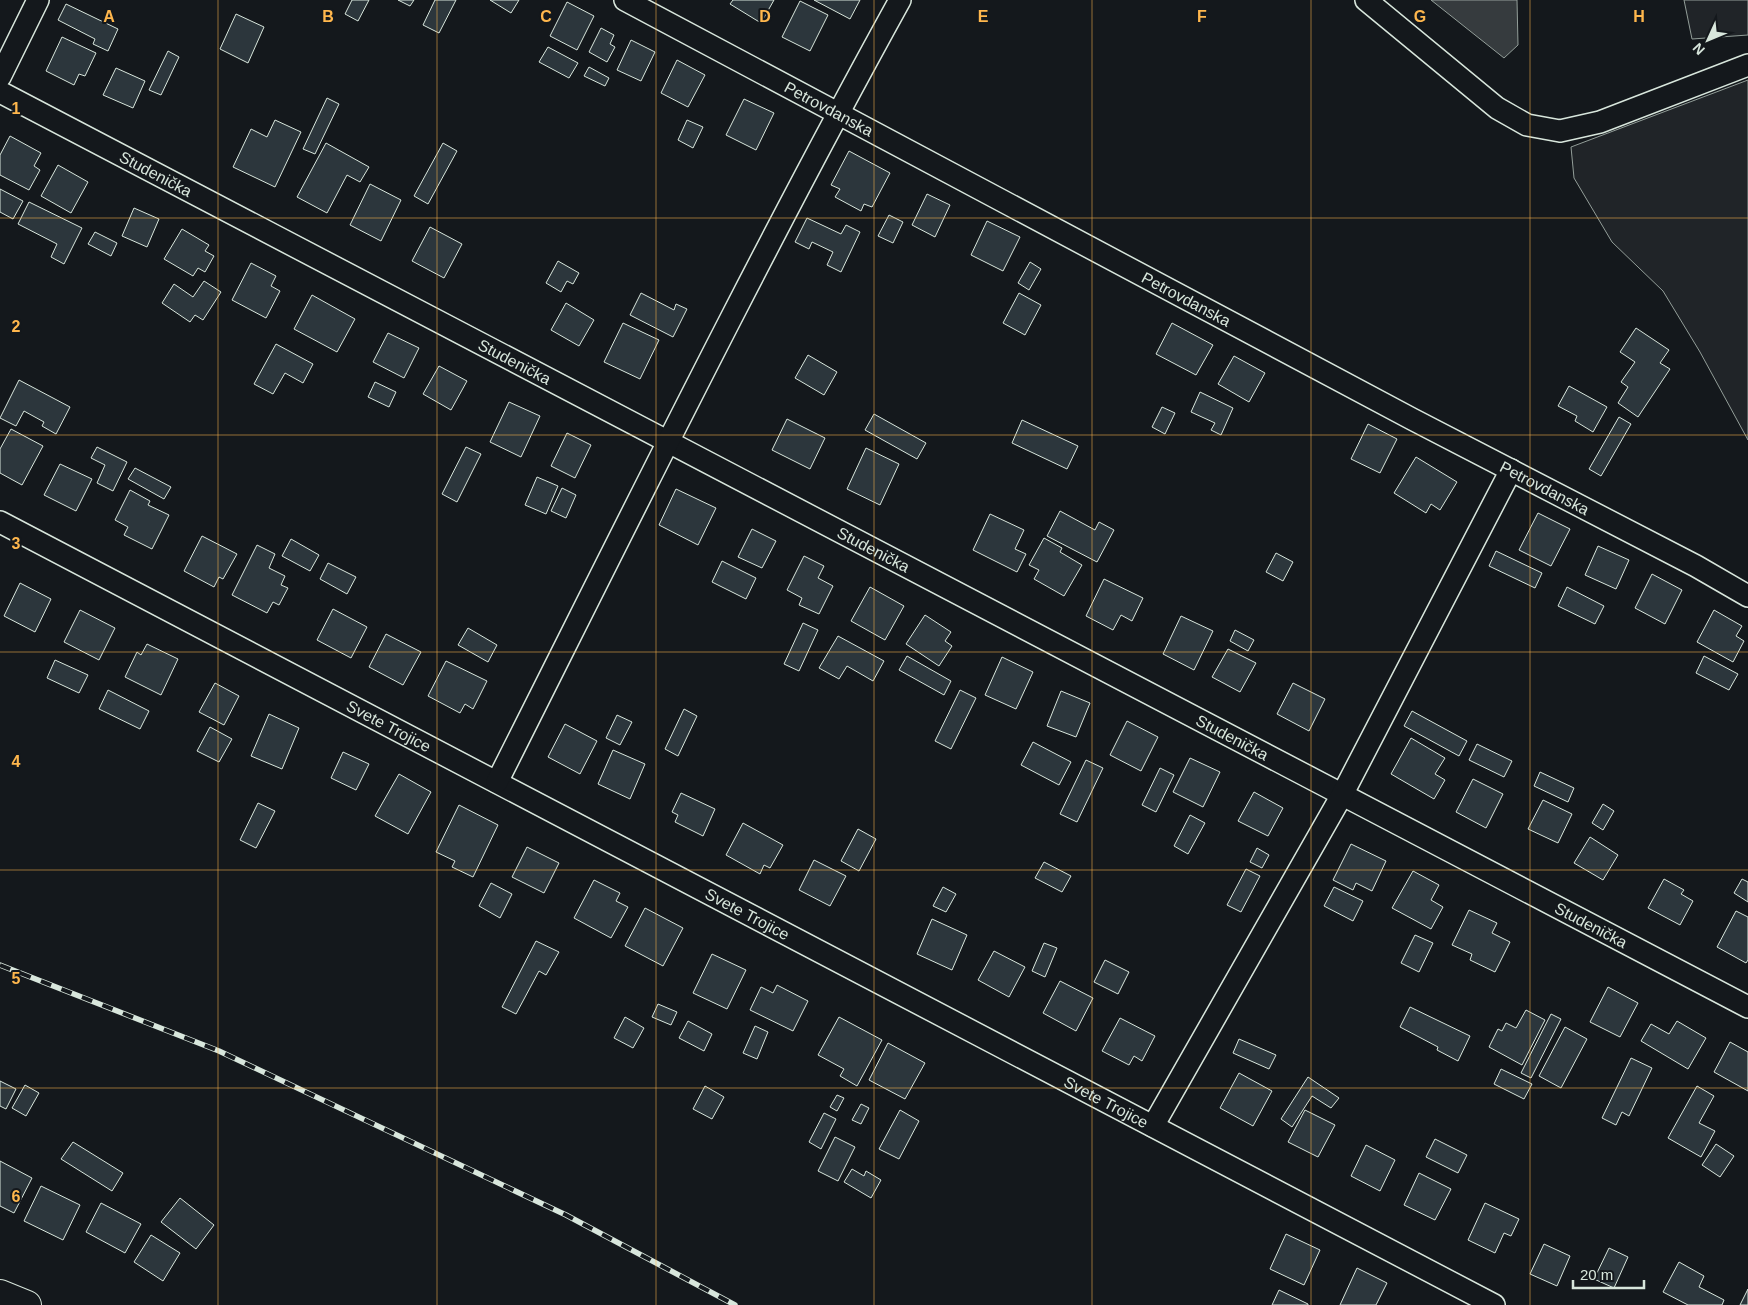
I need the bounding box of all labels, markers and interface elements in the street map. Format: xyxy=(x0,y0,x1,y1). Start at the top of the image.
text: A xyxy=(103,8,115,25)
text: B xyxy=(322,8,334,25)
text: C xyxy=(540,8,552,25)
text: D xyxy=(759,8,771,25)
text: E xyxy=(978,8,989,25)
text: F xyxy=(1197,8,1207,25)
text: G xyxy=(1414,8,1426,25)
text: H xyxy=(1633,8,1645,25)
north arrow xyxy=(1683,15,1733,65)
text: N xyxy=(1689,40,1708,58)
street label: Petrovdanska xyxy=(782,78,876,139)
text: 1 xyxy=(12,100,21,117)
street label: Studenička xyxy=(117,148,195,200)
street label: Petrovdanska xyxy=(1139,268,1234,329)
text: 2 xyxy=(12,318,21,335)
street label: Studenička xyxy=(476,336,554,387)
street label: Petrovdanska xyxy=(1497,458,1592,518)
street label: Studenička xyxy=(835,523,913,575)
text: 3 xyxy=(12,535,21,552)
street label: Svete Trojice xyxy=(344,697,434,755)
street label: Studenička xyxy=(1193,711,1271,763)
text: 4 xyxy=(12,753,21,770)
street label: Svete Trojice xyxy=(703,885,793,943)
street label: Studenička xyxy=(1552,899,1630,951)
text: 5 xyxy=(12,970,21,987)
street label: Svete Trojice xyxy=(1061,1073,1151,1131)
text: 6 xyxy=(12,1188,21,1205)
scale bar xyxy=(1573,1258,1644,1290)
text: 20 m xyxy=(1580,1266,1613,1283)

